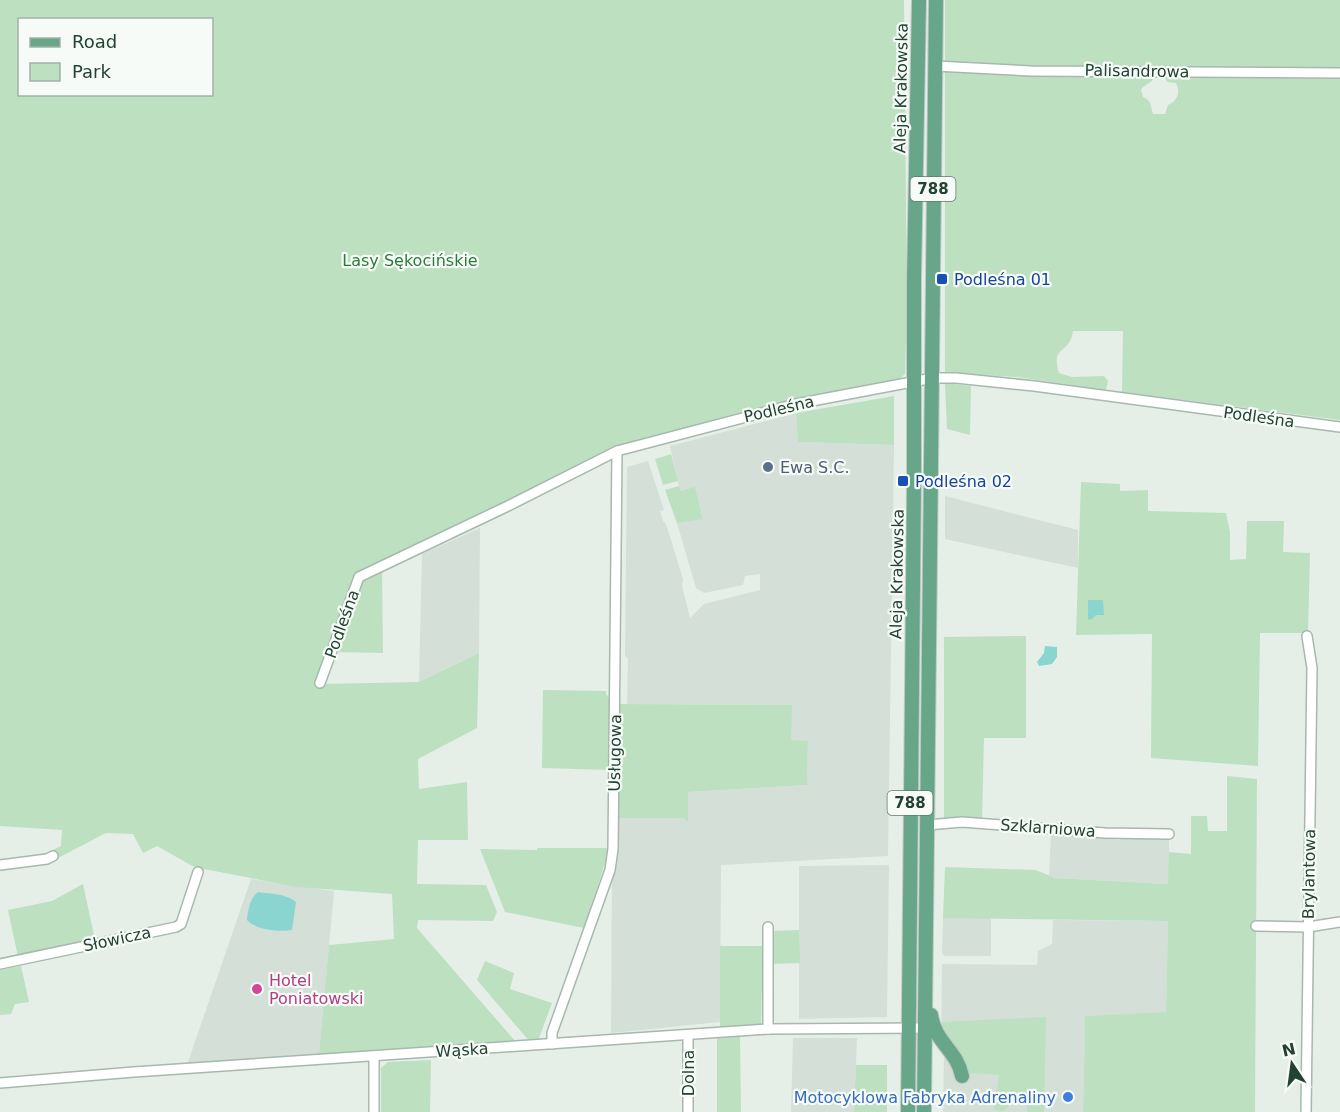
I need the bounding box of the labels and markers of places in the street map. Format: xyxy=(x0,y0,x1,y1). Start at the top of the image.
place label: Podleśna 01 xyxy=(954,270,1051,289)
marker: Podleśna 01 xyxy=(935,272,949,286)
place label: Ewa S.C. xyxy=(780,458,850,477)
marker: Ewa S.C. xyxy=(761,460,775,474)
place label: Podleśna 02 xyxy=(915,472,1012,491)
marker: Podleśna 02 xyxy=(896,474,910,488)
place label: Hotel Poniatowski xyxy=(269,971,363,1008)
marker: Hotel Poniatowski xyxy=(250,982,264,996)
place label: Motocyklowa Fabryka Adrenaliny xyxy=(794,1088,1056,1107)
marker: Motocyklowa Fabryka Adrenaliny xyxy=(1061,1090,1075,1104)

